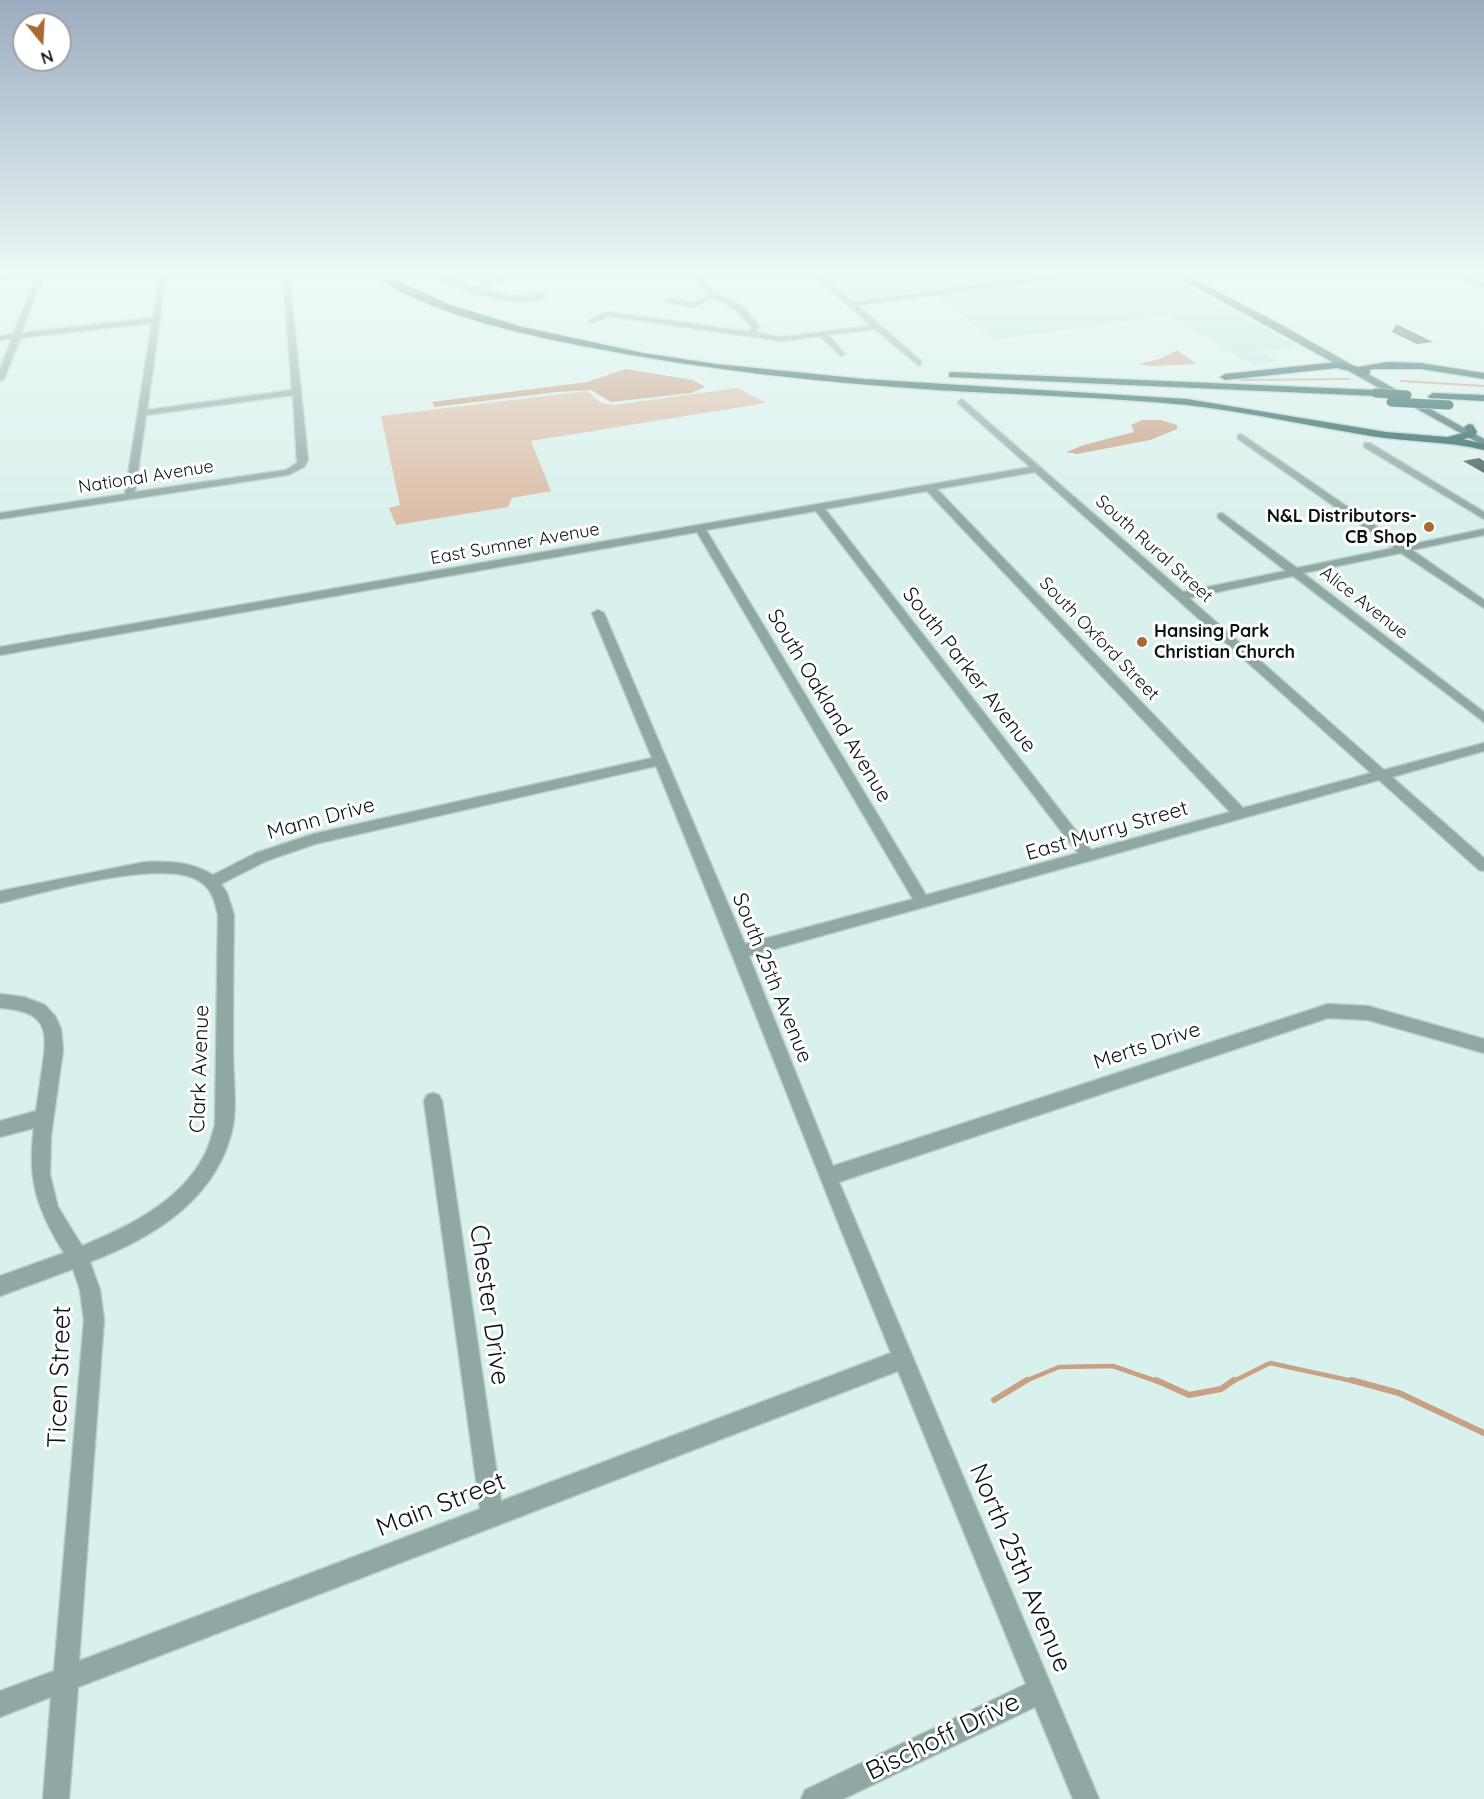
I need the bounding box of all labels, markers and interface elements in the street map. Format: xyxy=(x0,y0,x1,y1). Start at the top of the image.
north arrow xyxy=(12,12,72,72)
text: N xyxy=(38,46,56,69)
street label: National Avenue xyxy=(77,456,215,498)
street label: South Rural Street xyxy=(1091,491,1217,607)
place label: N&L Distributors- CB Shop xyxy=(1267,506,1417,548)
street label: East Sumner Avenue xyxy=(429,518,601,570)
marker: N&L Distributors- CB Shop xyxy=(1422,520,1436,534)
street label: Alice Avenue xyxy=(1316,562,1412,644)
street label: South Oxford Street xyxy=(1035,573,1163,705)
street label: South Parker Avenue xyxy=(897,582,1041,758)
street label: South Oakland Avenue xyxy=(761,605,897,807)
place label: Hansing Park Christian Church xyxy=(1154,621,1295,664)
marker: Hansing Park Christian Church xyxy=(1135,635,1149,649)
street label: Mann Drive xyxy=(264,793,378,845)
street label: East Murry Street xyxy=(1023,796,1191,866)
street label: South 25th Avenue xyxy=(726,889,818,1067)
street label: Clark Avenue xyxy=(185,1005,215,1133)
street label: Merts Drive xyxy=(1090,1017,1204,1075)
street label: Chester Drive xyxy=(462,1223,516,1387)
street label: Ticen Street xyxy=(42,1305,78,1449)
street label: North 25th Avenue xyxy=(962,1459,1078,1677)
street label: Main Street xyxy=(372,1466,510,1544)
street label: Bischoff Drive xyxy=(861,1686,1025,1788)

